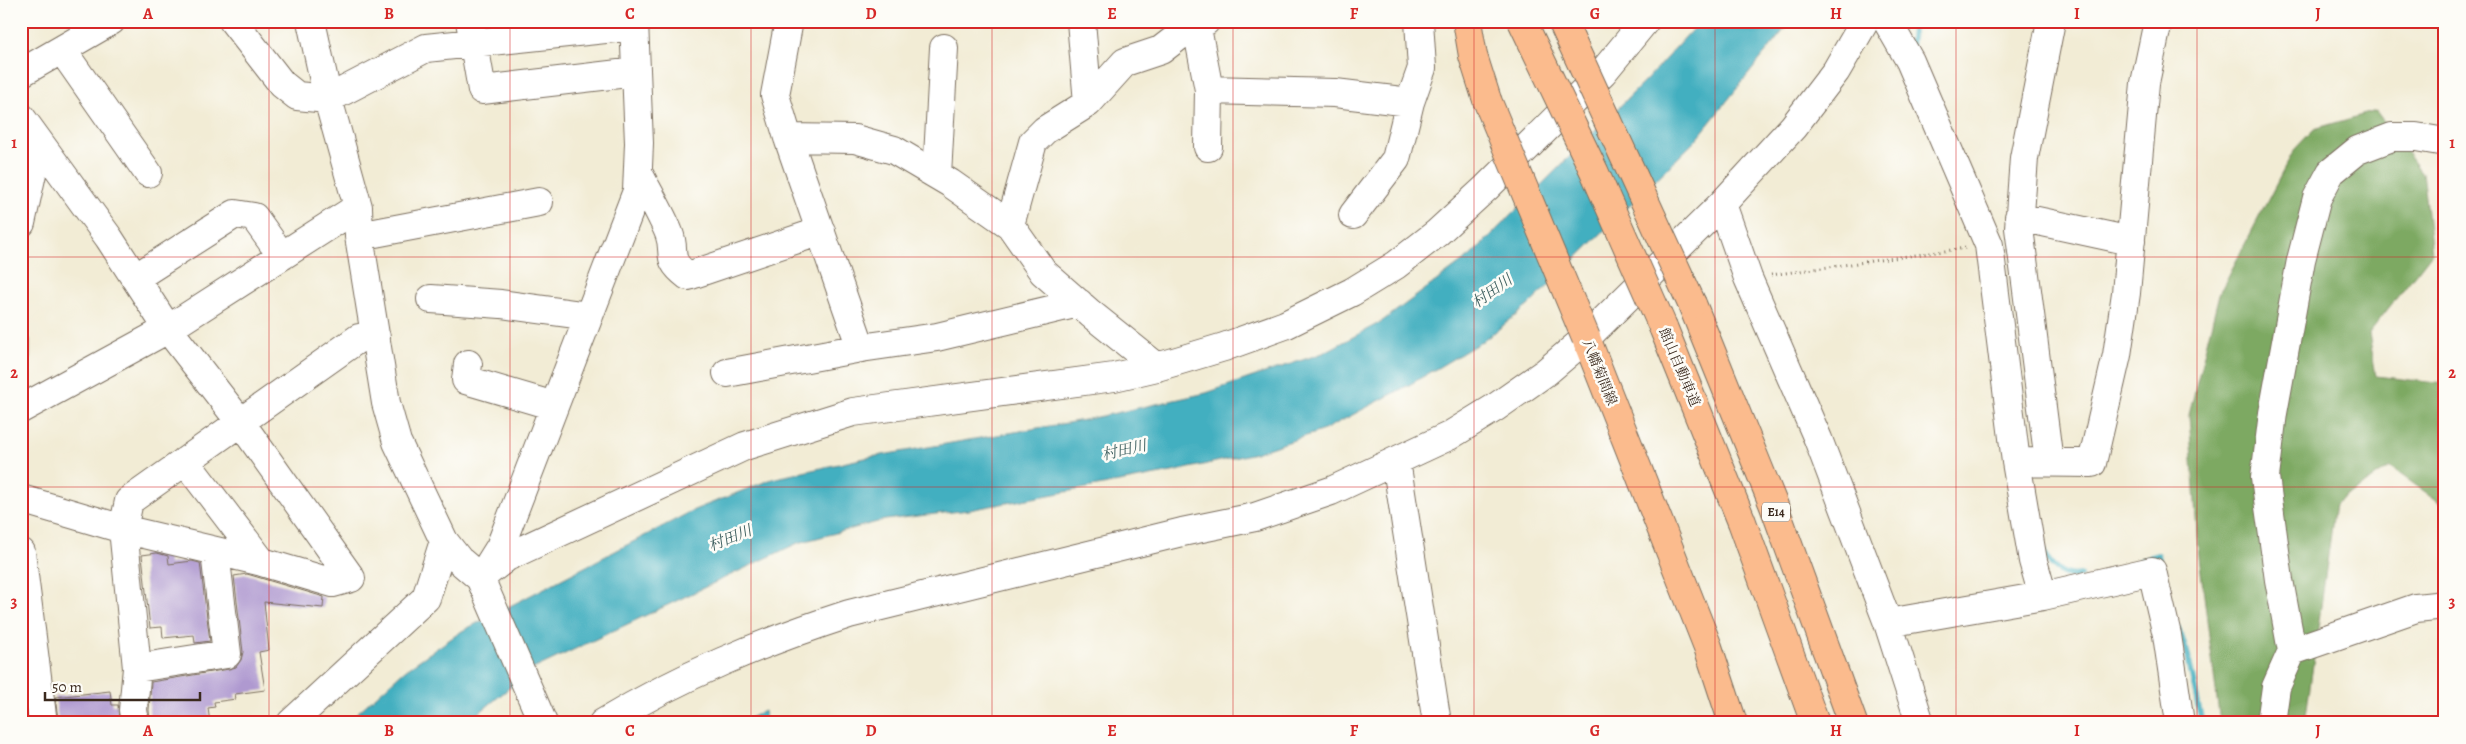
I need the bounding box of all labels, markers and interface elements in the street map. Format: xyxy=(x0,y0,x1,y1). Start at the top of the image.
text: A xyxy=(142,3,154,25)
text: B xyxy=(384,3,394,25)
text: C xyxy=(625,3,635,25)
text: D xyxy=(865,3,877,25)
text: E xyxy=(1107,3,1117,25)
text: F xyxy=(1350,3,1359,25)
text: G xyxy=(1590,3,1600,25)
text: H xyxy=(1830,3,1842,25)
text: I xyxy=(2074,3,2080,25)
text: J xyxy=(2315,3,2321,25)
text: 1 xyxy=(11,132,17,154)
text: 1 xyxy=(2449,132,2455,154)
water label: 村田川 xyxy=(1468,269,1518,312)
street label: 館山自動車道 xyxy=(1654,325,1705,410)
street label: 八幡菊間線 xyxy=(1578,336,1621,408)
text: 2 xyxy=(10,362,18,384)
text: 2 xyxy=(2448,362,2456,384)
water label: 村田川 xyxy=(1100,435,1150,465)
road number: E14 xyxy=(1762,502,1790,522)
water label: 村田川 xyxy=(705,520,756,556)
text: 3 xyxy=(11,591,18,613)
text: 3 xyxy=(2449,591,2456,613)
scale bar xyxy=(45,669,200,701)
text: 50 m xyxy=(52,677,82,697)
text: A xyxy=(142,720,154,742)
text: B xyxy=(384,720,394,742)
text: C xyxy=(625,720,635,742)
text: D xyxy=(865,720,877,742)
text: E xyxy=(1107,720,1117,742)
text: F xyxy=(1350,720,1359,742)
text: G xyxy=(1590,720,1600,742)
text: H xyxy=(1830,720,1842,742)
text: I xyxy=(2074,720,2080,742)
text: J xyxy=(2315,720,2321,742)

